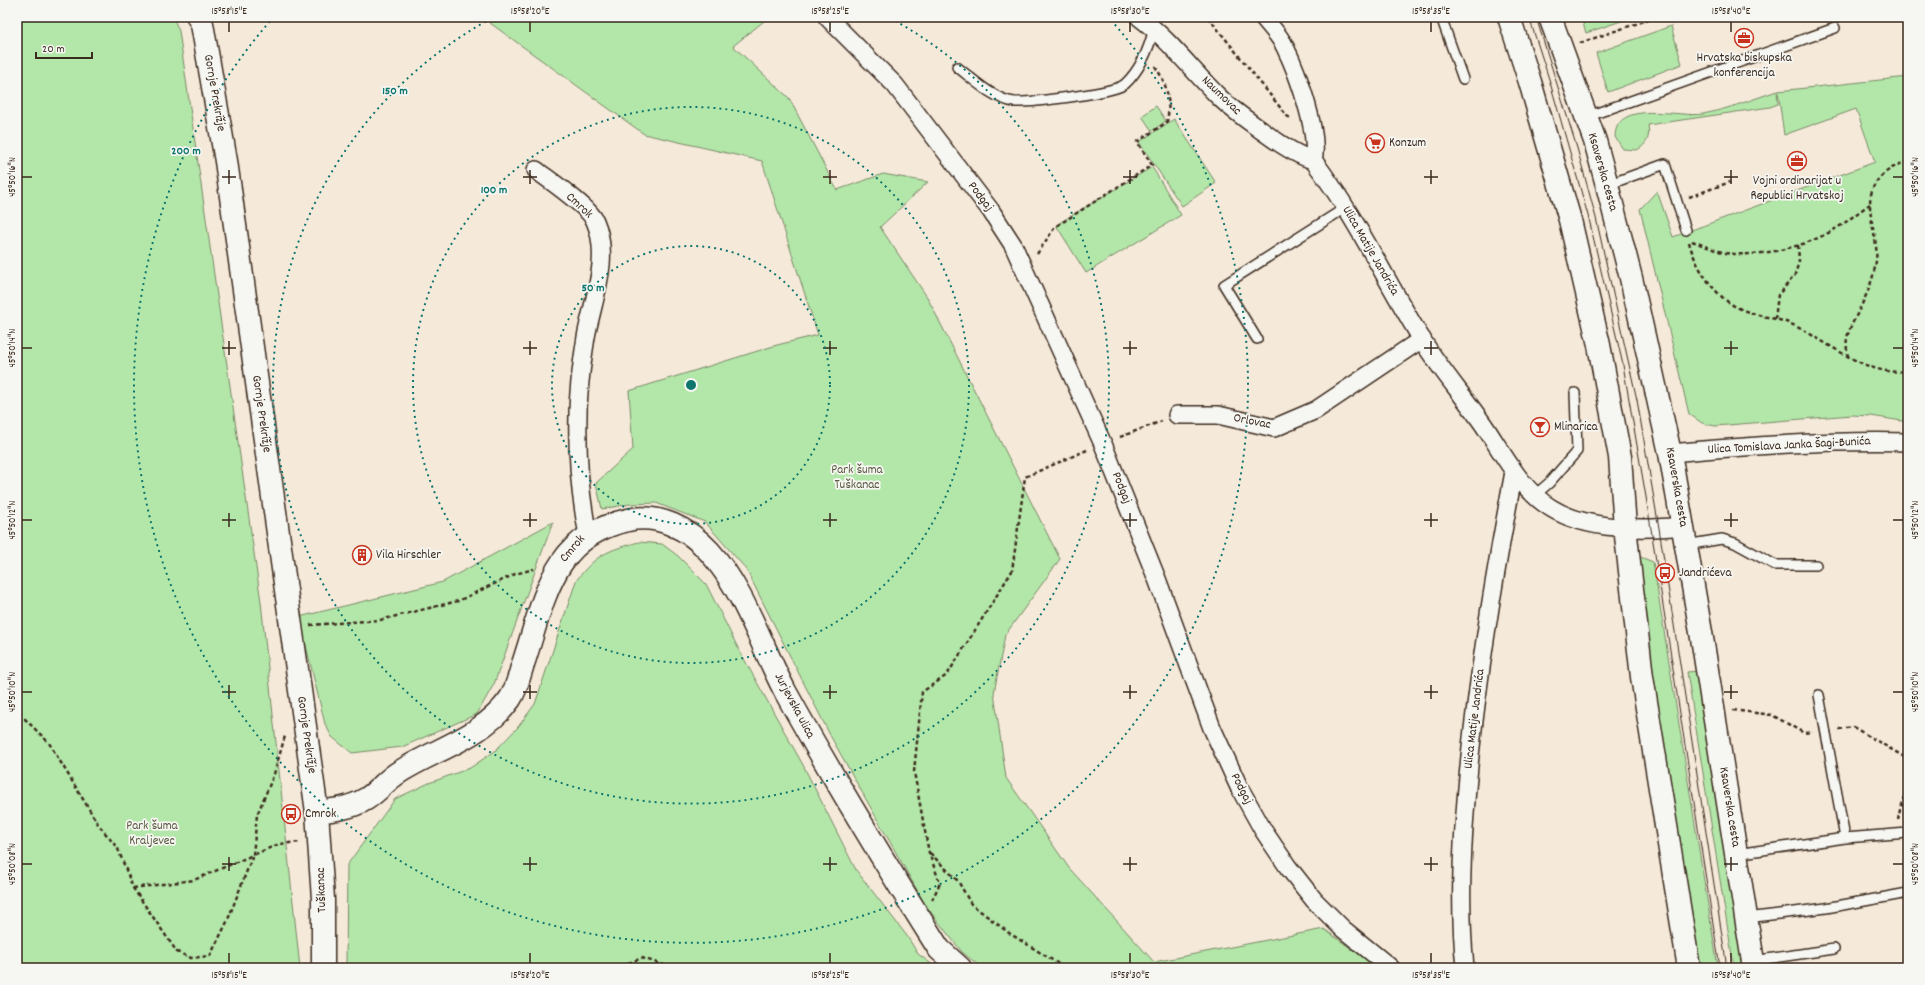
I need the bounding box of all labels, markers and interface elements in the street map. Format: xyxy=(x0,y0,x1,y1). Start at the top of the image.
text: 15°58'15"E xyxy=(211,5,247,19)
text: 15°58'20"E xyxy=(511,5,550,19)
text: 15°58'25"E xyxy=(811,5,849,19)
text: 15°58'30"E xyxy=(1111,5,1150,19)
text: 15°58'35"E xyxy=(1412,5,1450,19)
text: 15°58'40"E xyxy=(1712,5,1751,19)
office icon: Hrvatska biskupska konferencija xyxy=(1733,27,1755,49)
scale bar xyxy=(36,34,92,60)
text: 20 m xyxy=(42,41,65,58)
place label: Hrvatska biskupska konferencija xyxy=(1697,49,1792,83)
street label: Gornje Prekrižje xyxy=(198,53,230,133)
street label: Naumovac xyxy=(1197,72,1245,120)
text: 150 m xyxy=(382,83,408,100)
street label: Ksaverska cesta xyxy=(1582,131,1623,214)
supermarket icon: Konzum xyxy=(1364,132,1386,154)
place label: Konzum xyxy=(1389,134,1426,153)
text: 200 m xyxy=(171,143,201,160)
office icon: Vojni ordinarijat u Republici Hrvatskoj xyxy=(1786,150,1808,172)
text: 45°50'16"N xyxy=(6,157,20,197)
text: 45°50'16"N xyxy=(1909,157,1923,197)
place label: Vojni ordinarijat u Republici Hrvatskoj xyxy=(1750,172,1844,206)
street label: Podgaj xyxy=(962,178,998,216)
text: 100 m xyxy=(481,182,507,199)
street label: Cmrok xyxy=(561,188,597,224)
street label: Ulica Matije Jandrića xyxy=(1337,203,1404,300)
text: 50 m xyxy=(581,280,605,297)
text: 45°50'14"N xyxy=(6,329,20,367)
text: 45°50'14"N xyxy=(1909,329,1923,367)
street label: Gornje Prekrižje xyxy=(246,374,276,454)
centre of rings xyxy=(684,378,698,392)
street label: Orlovac xyxy=(1232,409,1272,435)
bar icon: Mlinarica xyxy=(1529,416,1551,438)
place label: Mlinarica xyxy=(1554,418,1599,437)
street label: Ulica Tomislava Janka Šagi-Bunića xyxy=(1707,432,1872,460)
street label: Ksaverska cesta xyxy=(1660,446,1693,529)
park label: Park šuma Tuškanac xyxy=(831,461,884,495)
street label: Podgaj xyxy=(1106,469,1136,507)
text: 45°50'12"N xyxy=(6,500,20,540)
text: 45°50'12"N xyxy=(1909,500,1923,540)
street label: Cmrok xyxy=(556,531,590,567)
building icon: Vila Hirschler xyxy=(351,544,373,566)
place label: Vila Hirschler xyxy=(376,546,441,565)
bus stop icon: Jandrićeva xyxy=(1654,562,1676,584)
place label: Jandrićeva xyxy=(1679,564,1733,583)
street label: Ulica Matije Jandrića xyxy=(1459,667,1491,770)
street label: Jurjevska ulica xyxy=(769,670,820,743)
text: 45°50'10"N xyxy=(6,672,20,712)
text: 45°50'10"N xyxy=(1909,672,1923,712)
street label: Gornje Prekrižje xyxy=(291,695,321,775)
street label: Ksaverska cesta xyxy=(1713,766,1745,849)
street label: Podgaj xyxy=(1225,770,1257,808)
bus stop icon: Cmrok xyxy=(280,803,302,825)
place label: Cmrok xyxy=(305,805,336,824)
park label: Park šuma Kraljevec xyxy=(126,817,179,851)
text: 45°50'08"N xyxy=(6,843,20,885)
text: 45°50'08"N xyxy=(1909,843,1923,885)
street label: Tuškanac xyxy=(312,867,332,913)
text: 15°58'15"E xyxy=(211,969,247,983)
text: 15°58'20"E xyxy=(511,969,550,983)
text: 15°58'25"E xyxy=(811,969,849,983)
text: 15°58'30"E xyxy=(1111,969,1150,983)
text: 15°58'35"E xyxy=(1412,969,1450,983)
text: 15°58'40"E xyxy=(1712,969,1751,983)

